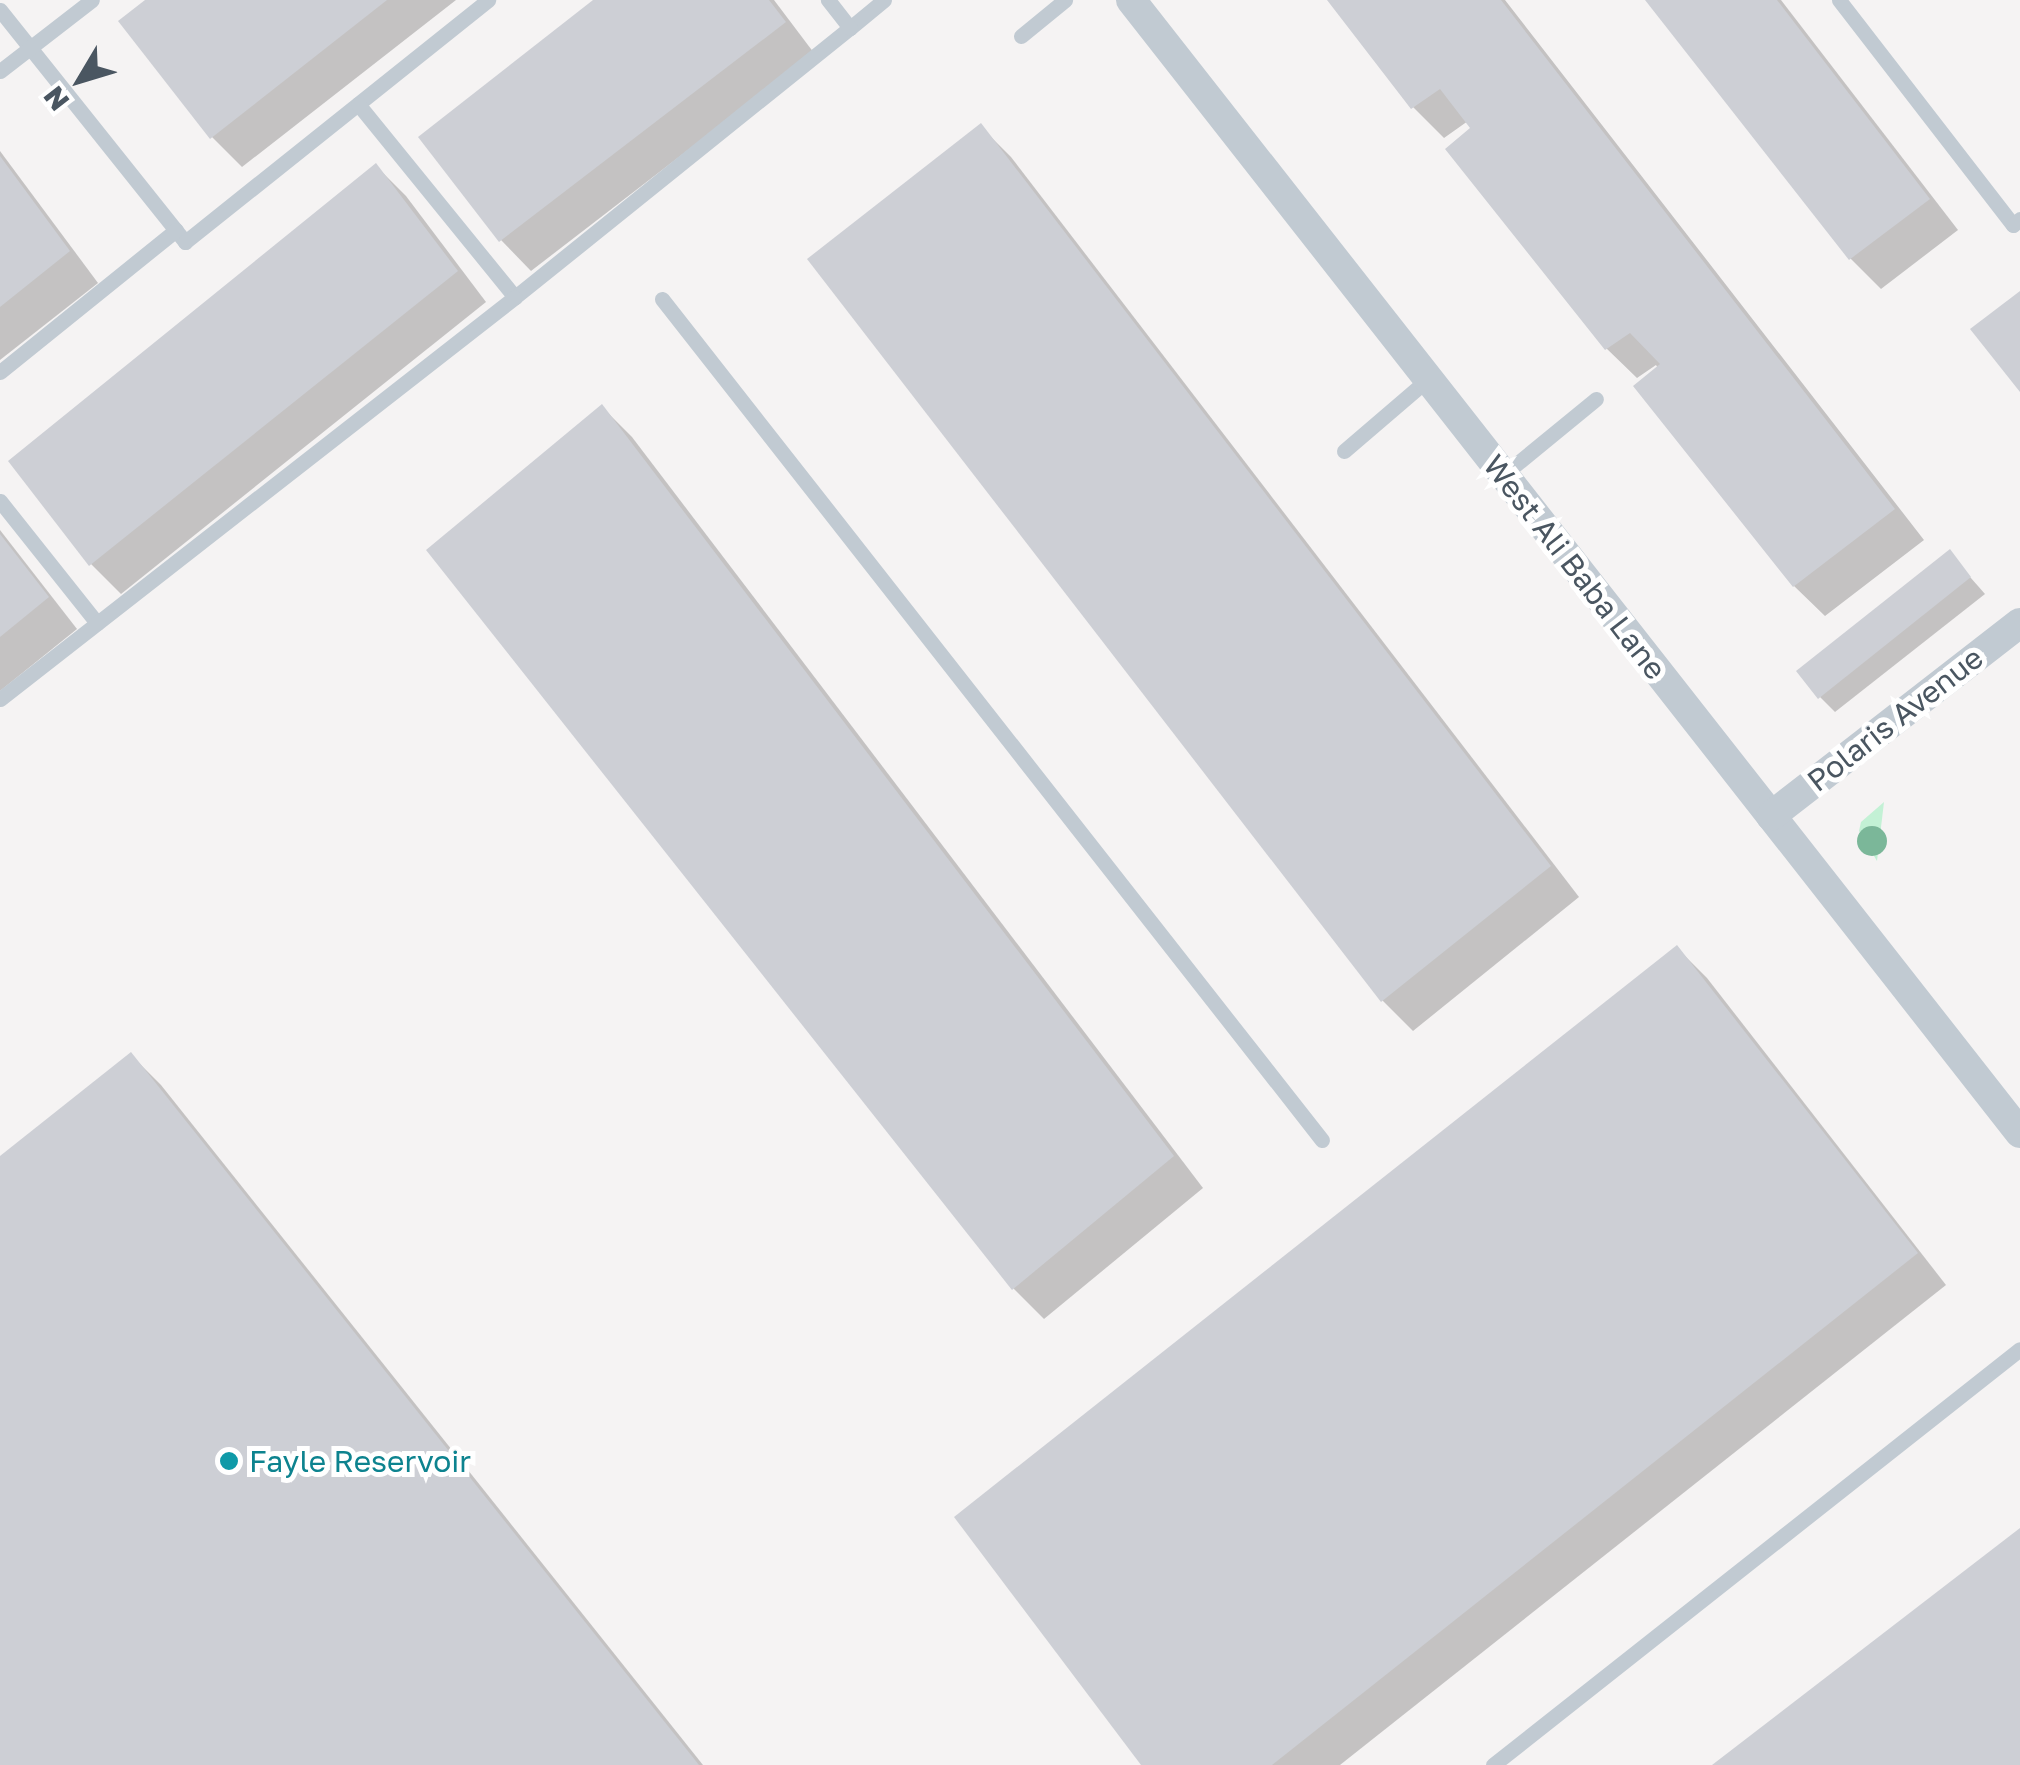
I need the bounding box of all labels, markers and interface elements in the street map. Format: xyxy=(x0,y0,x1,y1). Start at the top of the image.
north arrow xyxy=(30,30,130,130)
text: N xyxy=(36,80,76,117)
street label: West Ali Baba Lane xyxy=(1476,447,1674,687)
street label: Polaris Avenue xyxy=(1800,639,1990,799)
place label: Fayle Reservoir xyxy=(249,1443,471,1479)
marker: Fayle Reservoir xyxy=(218,1450,240,1472)

